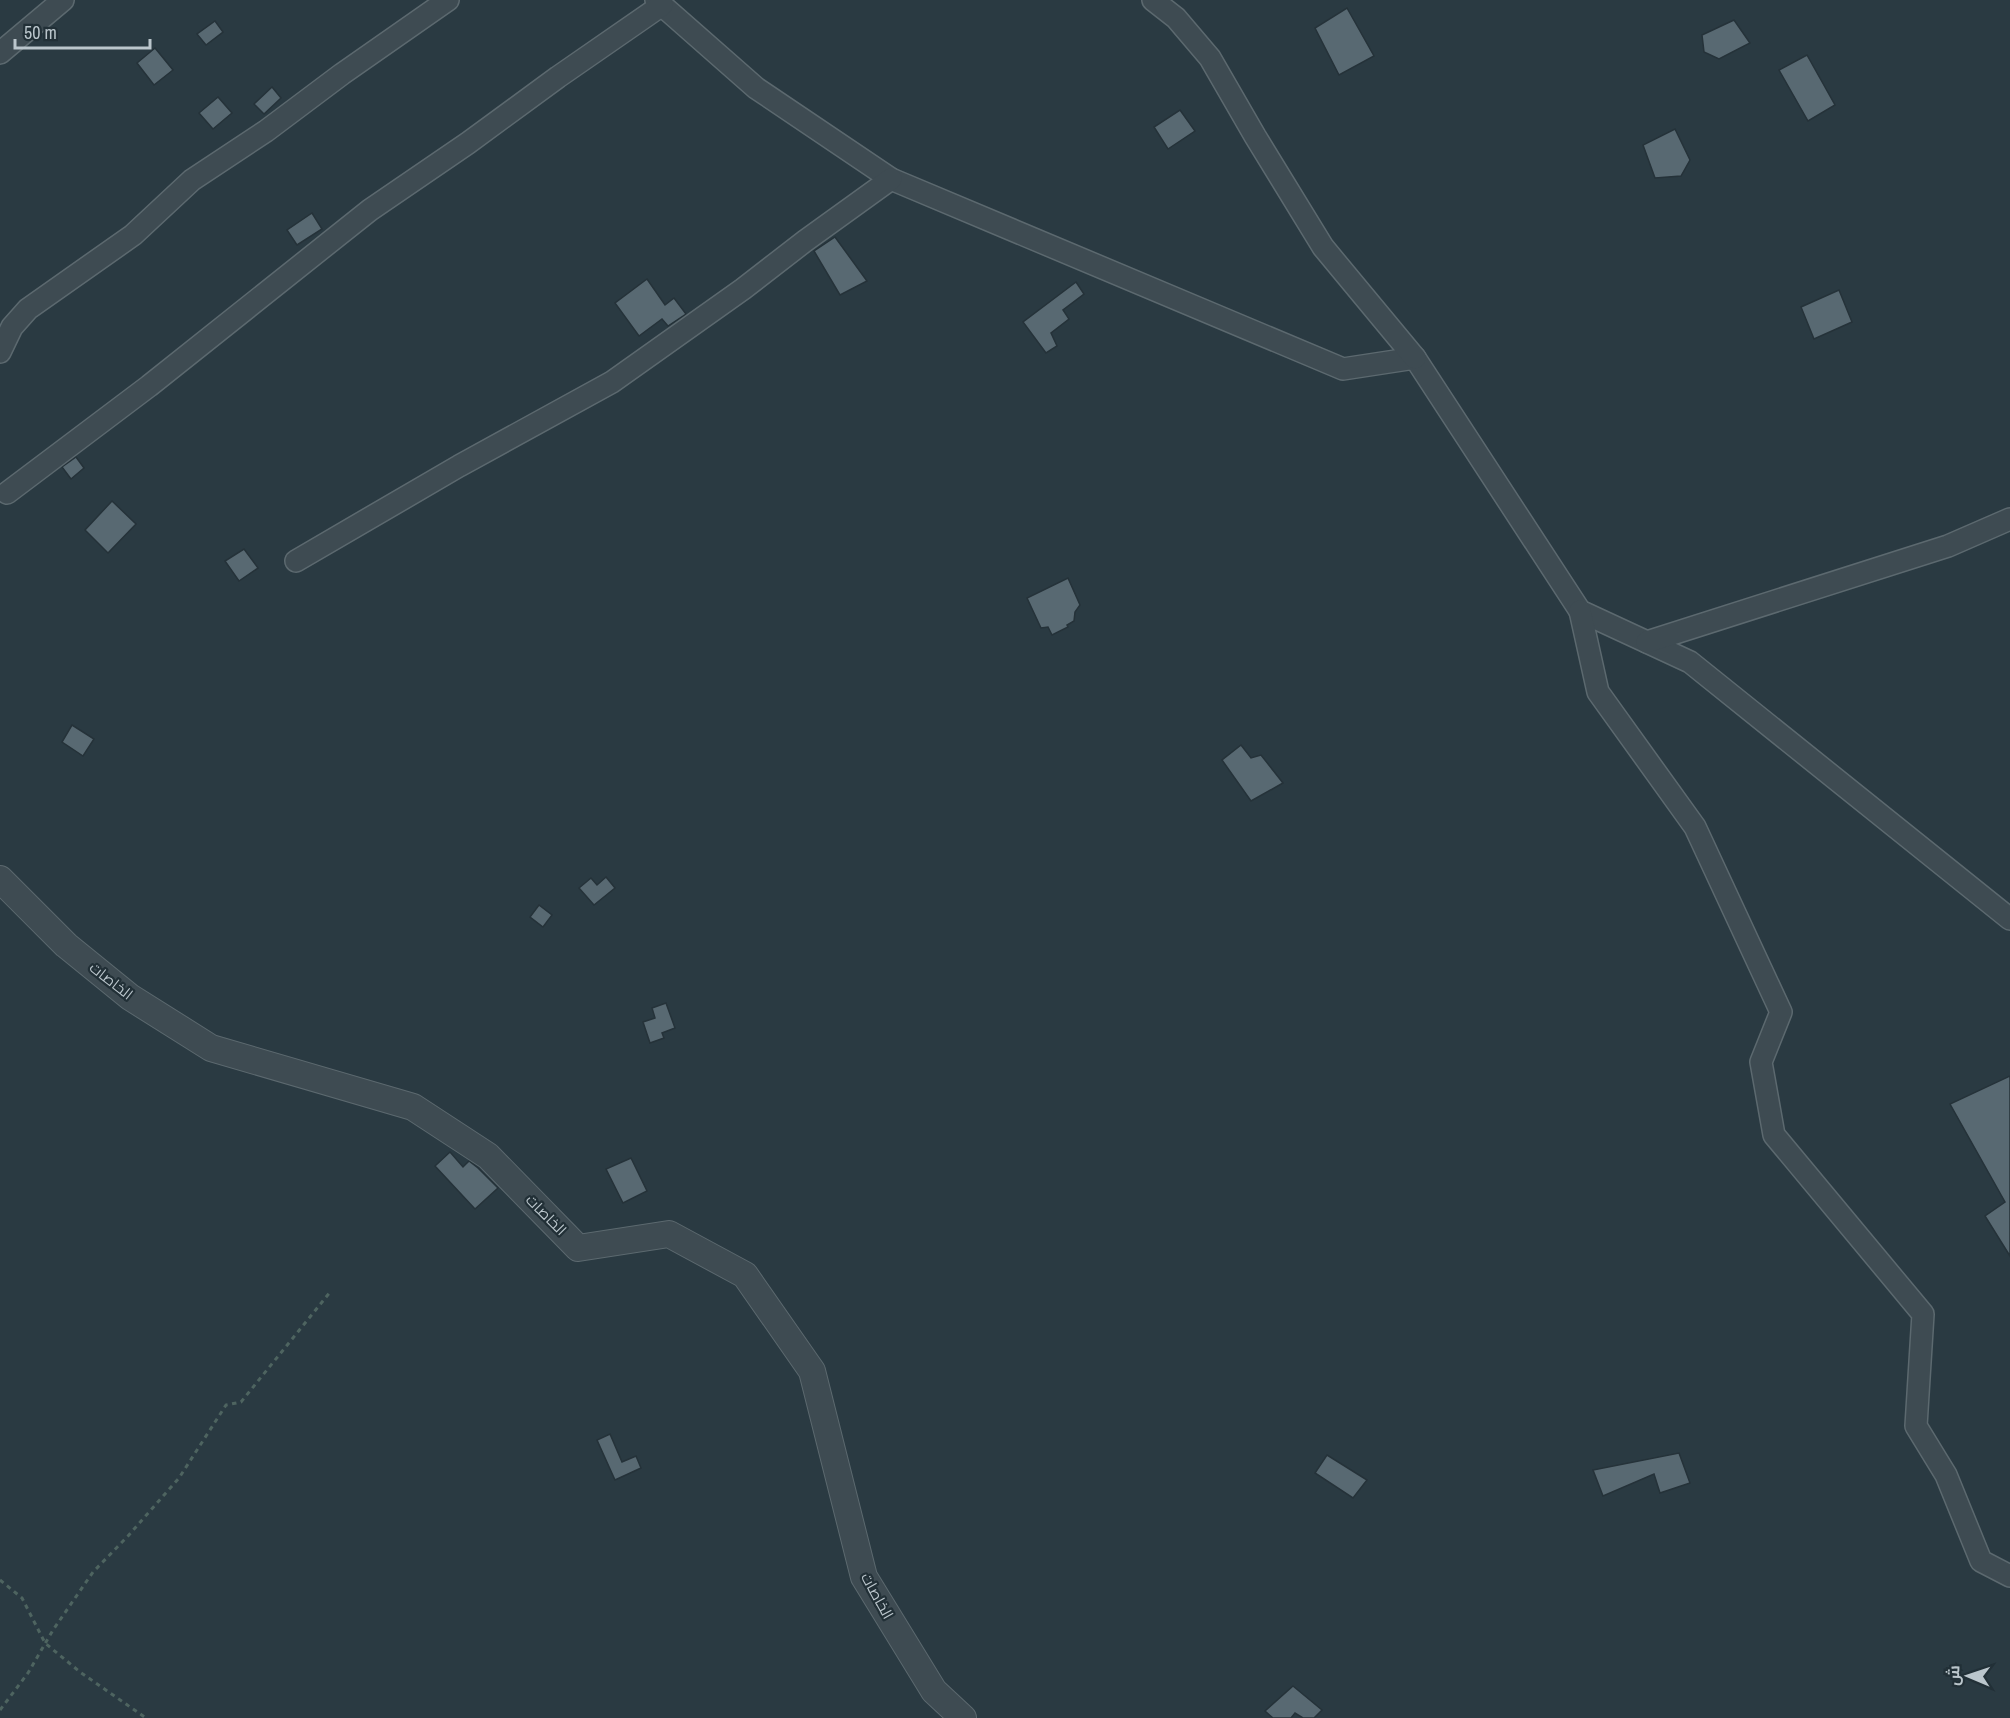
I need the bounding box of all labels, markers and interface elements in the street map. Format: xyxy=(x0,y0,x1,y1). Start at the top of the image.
scale bar xyxy=(15,12,150,50)
text: 50 m xyxy=(24,20,57,45)
street label: الخاصات xyxy=(85,957,138,1004)
street label: الخاصات xyxy=(521,1189,572,1240)
street label: الخاصات xyxy=(856,1569,899,1623)
north arrow xyxy=(1938,1646,1998,1706)
text: ش xyxy=(1942,1665,1964,1686)

